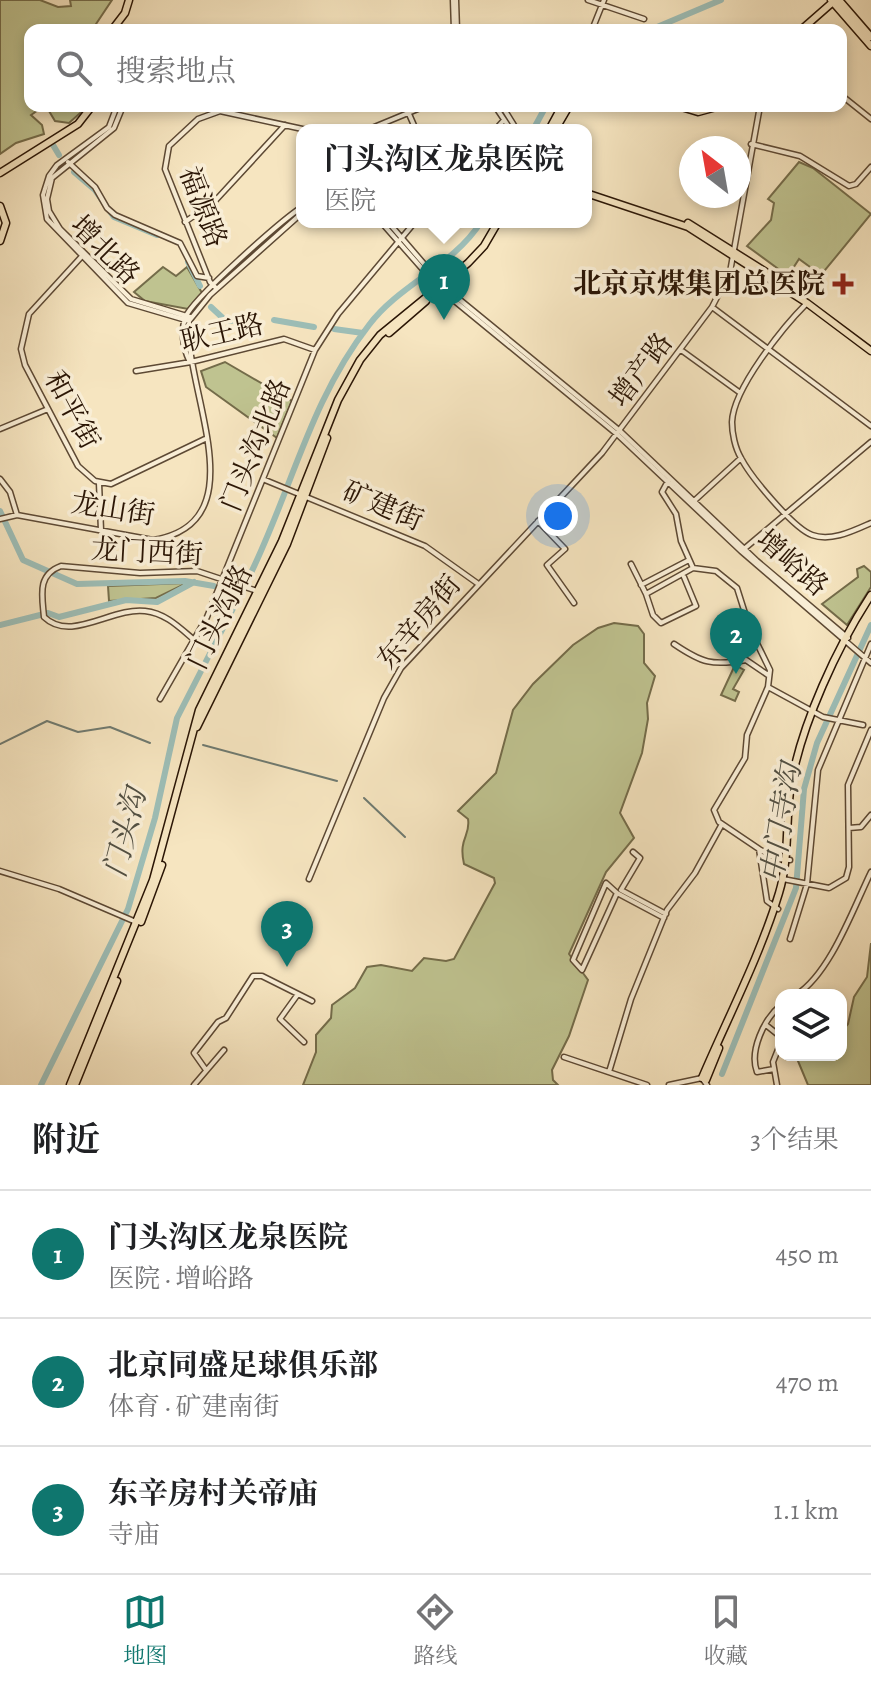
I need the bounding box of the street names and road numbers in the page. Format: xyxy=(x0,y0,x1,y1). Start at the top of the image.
street label: 福源路 xyxy=(170,161,236,253)
street label: 增北路 xyxy=(62,207,148,293)
street label: 耿王路 xyxy=(177,305,267,361)
street label: 增产路 xyxy=(601,325,681,415)
street label: 和平街 xyxy=(36,364,108,456)
street label: 门头沟北路 xyxy=(212,373,300,517)
street label: 矿建街 xyxy=(337,472,429,540)
street label: 龙山街 xyxy=(69,484,157,534)
street label: 增峪路 xyxy=(748,521,836,605)
street label: 龙门西街 xyxy=(90,530,204,574)
street label: 门头沟路 xyxy=(178,558,262,676)
street label: 东辛房街 xyxy=(368,567,470,677)

